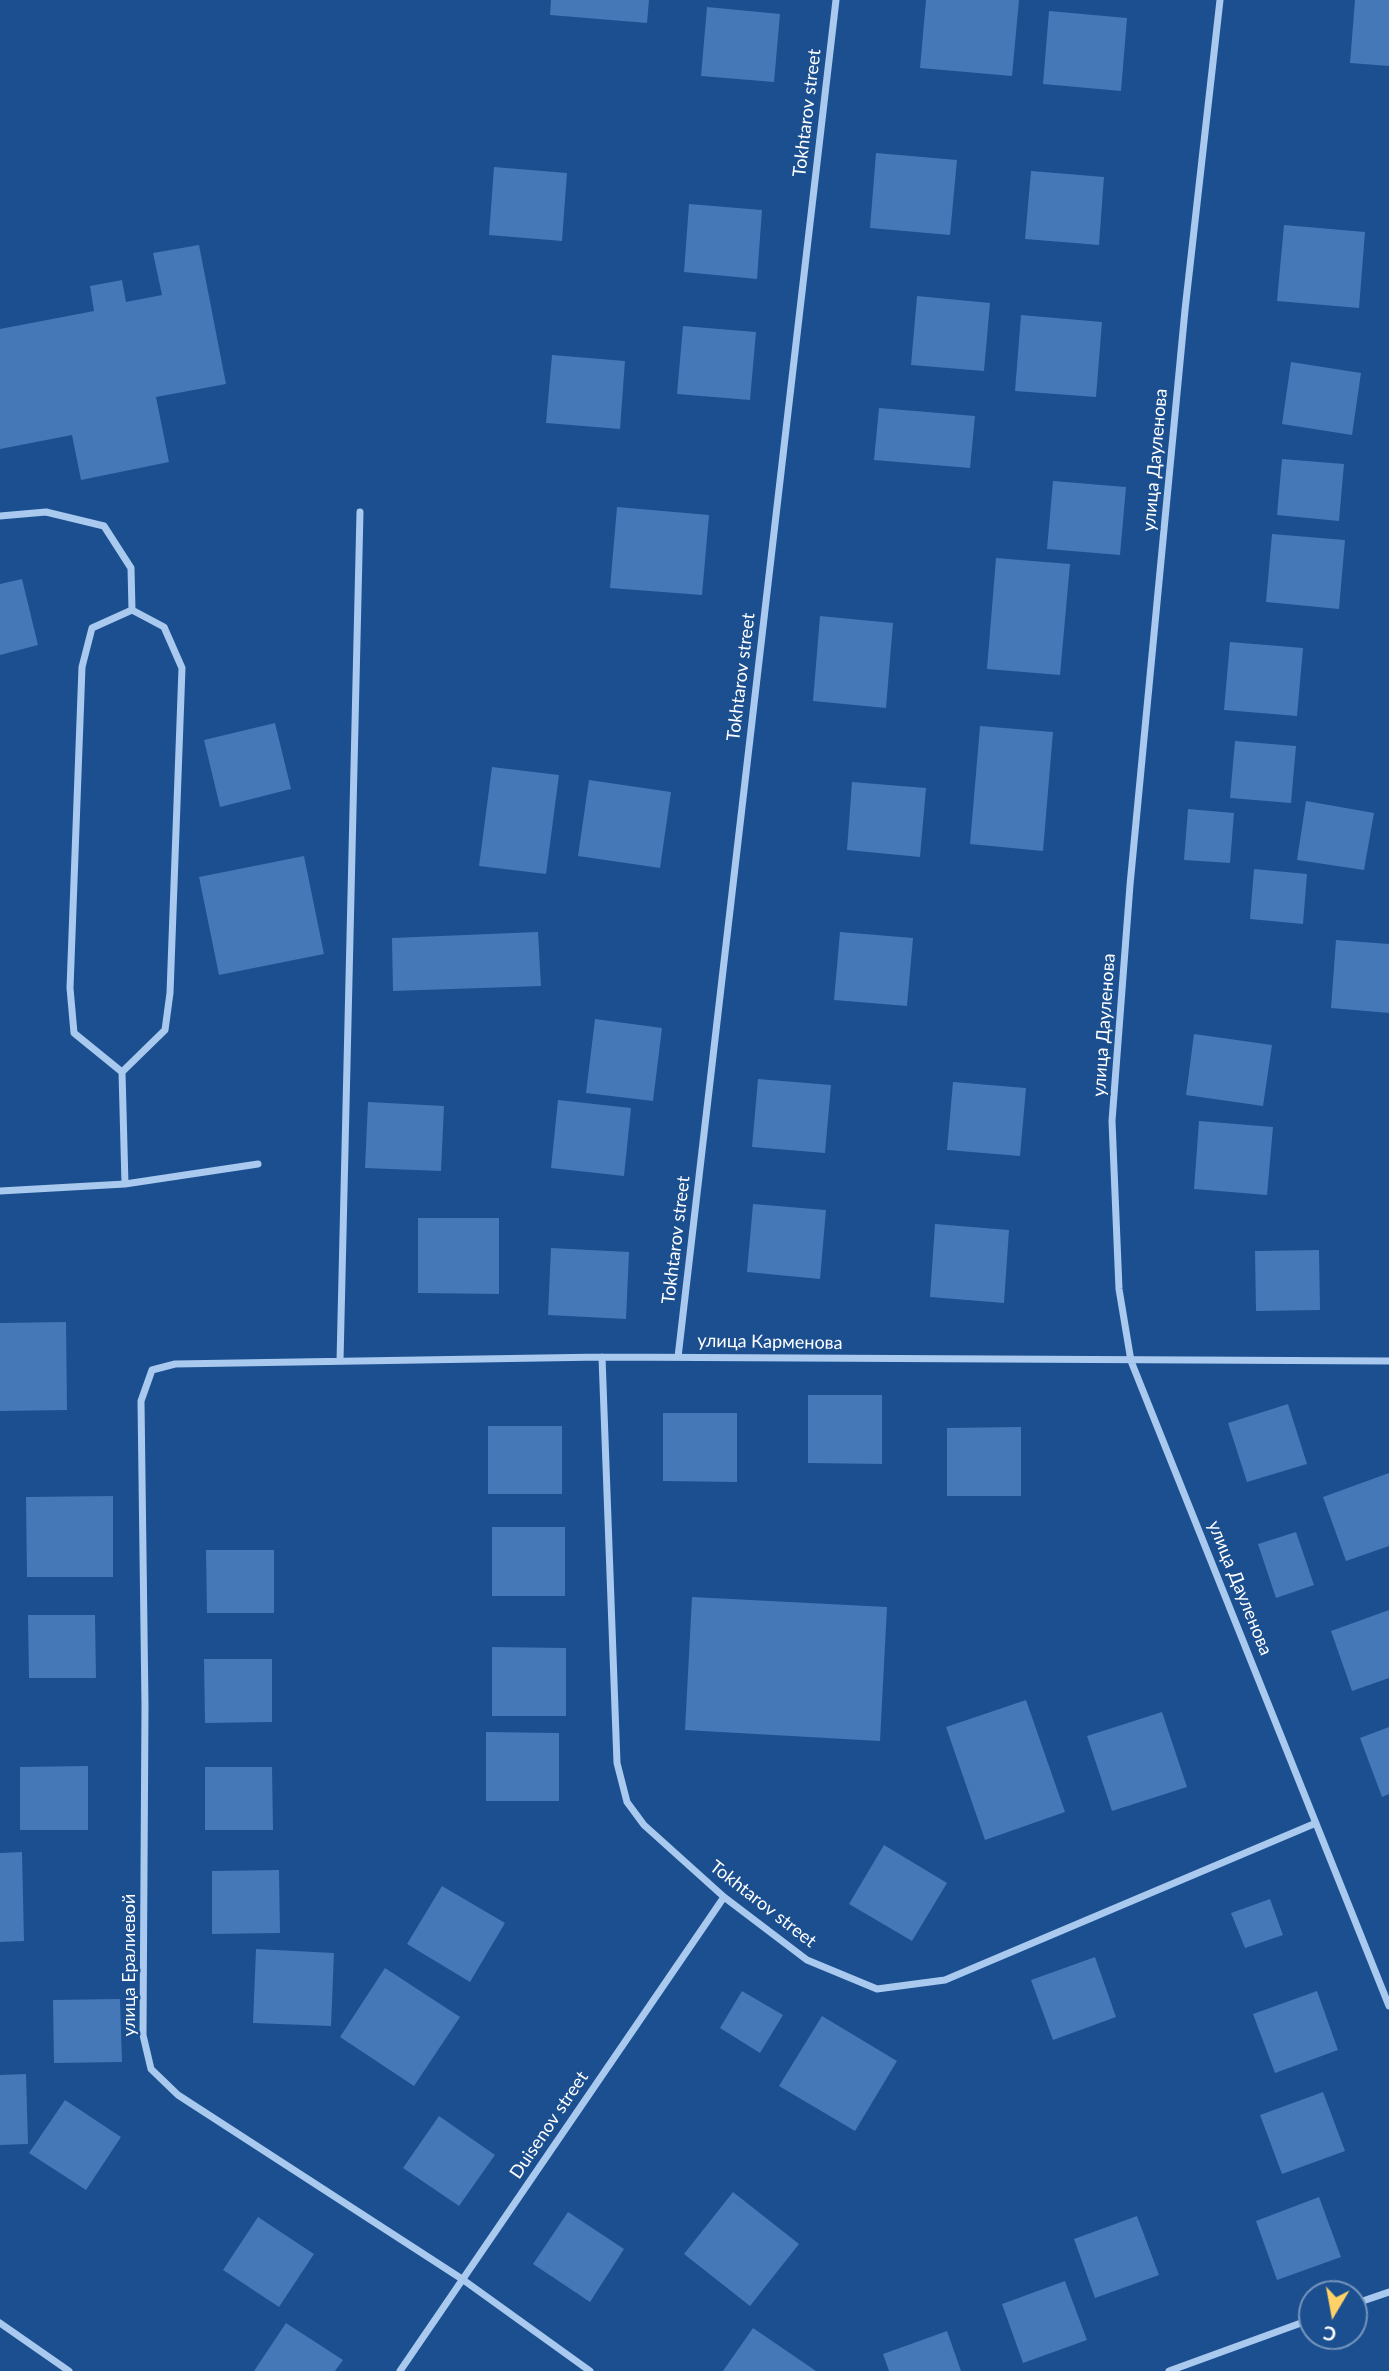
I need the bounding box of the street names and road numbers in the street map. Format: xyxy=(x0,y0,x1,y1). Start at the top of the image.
street label: Tokhtarov street xyxy=(788,48,826,178)
street label: улица Дауленова xyxy=(1138,388,1172,532)
street label: Tokhtarov street xyxy=(722,612,760,742)
street label: улица Дауленова xyxy=(1088,953,1120,1097)
street label: Tokhtarov street xyxy=(657,1175,695,1305)
street label: улица Карменова xyxy=(697,1330,843,1354)
street label: улица Дауленова xyxy=(1203,1518,1277,1658)
street label: Tokhtarov street xyxy=(706,1856,820,1952)
street label: улица Ералиевой xyxy=(118,1894,140,2036)
street label: Duisenov street xyxy=(505,2067,593,2183)

